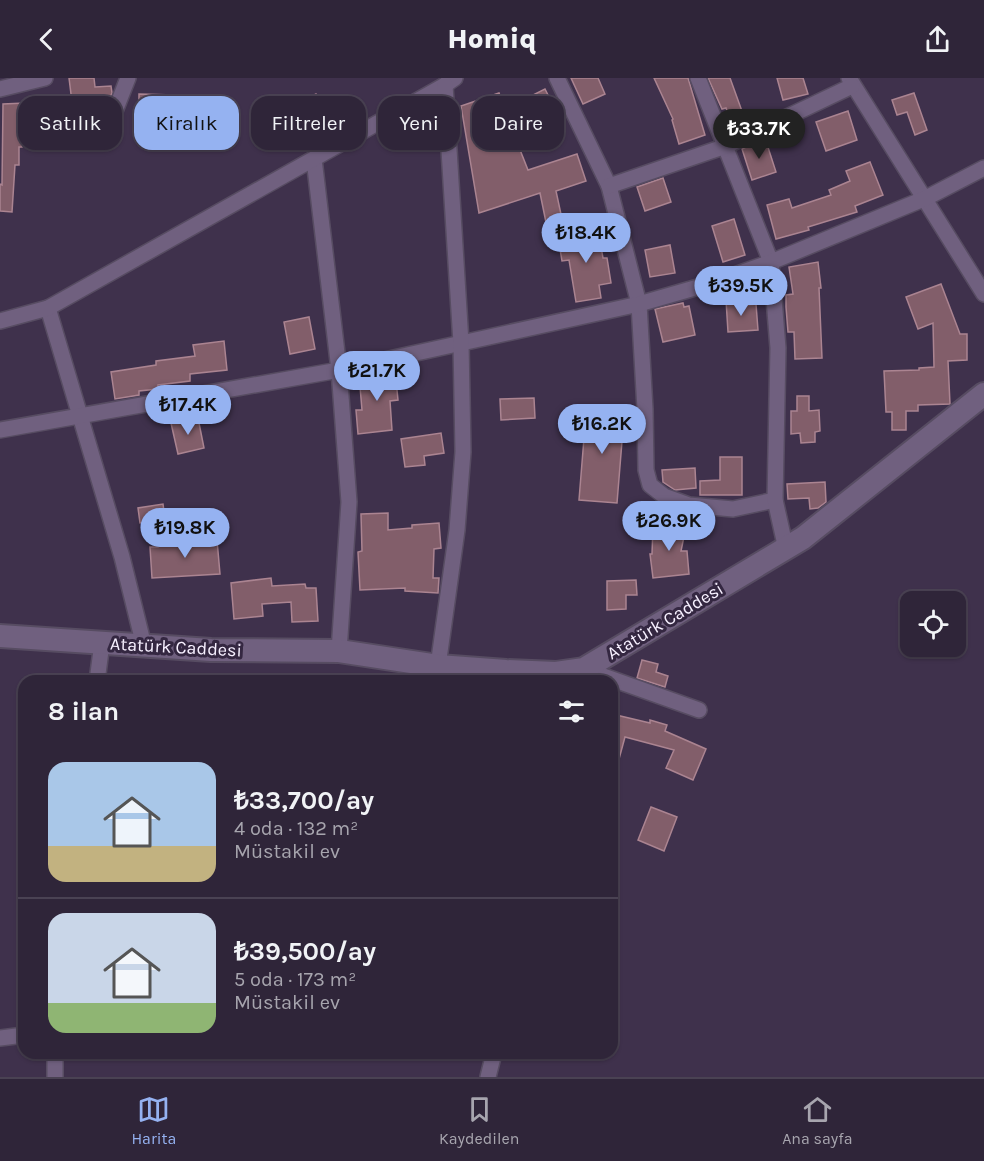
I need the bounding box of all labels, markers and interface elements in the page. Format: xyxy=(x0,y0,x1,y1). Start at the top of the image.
icon: back xyxy=(30,23,63,56)
text: Homiq xyxy=(448,23,536,55)
icon: share xyxy=(921,23,954,56)
chip: Satılık xyxy=(18,96,122,150)
chip: Kiralık xyxy=(134,96,239,150)
chip: Filtreler xyxy=(251,96,366,150)
chip: Yeni xyxy=(378,96,460,150)
chip: Daire xyxy=(472,96,564,150)
pin: ₺33.7K xyxy=(710,109,808,160)
text: ₺33.7K xyxy=(727,117,791,140)
pin: ₺18.4K xyxy=(537,213,635,264)
text: ₺18.4K xyxy=(556,221,616,244)
pin: ₺39.5K xyxy=(692,266,790,317)
text: ₺39.5K xyxy=(708,274,774,297)
pin: ₺21.7K xyxy=(328,351,426,402)
text: ₺21.7K xyxy=(348,359,406,382)
pin: ₺17.4K xyxy=(139,385,237,436)
text: ₺17.4K xyxy=(159,393,217,416)
pin: ₺16.2K xyxy=(553,404,651,455)
text: ₺16.2K xyxy=(572,412,632,435)
pin: ₺26.9K xyxy=(620,501,718,552)
pin: ₺19.8K xyxy=(136,508,234,559)
text: ₺26.9K xyxy=(636,509,702,532)
text: ₺19.8K xyxy=(154,516,216,539)
street label: Atatürk Caddesi xyxy=(603,578,727,664)
map controls xyxy=(900,591,966,657)
button: locate xyxy=(900,591,966,657)
street label: Atatürk Caddesi xyxy=(110,633,242,661)
icon: filters xyxy=(555,695,588,728)
text: 8 ilan xyxy=(48,696,119,727)
text: ₺33,700/ay xyxy=(234,785,374,816)
icon: home xyxy=(96,786,168,858)
text: 4 oda · 132 m² xyxy=(234,817,358,840)
text: Müstakil ev xyxy=(234,840,340,863)
text: ₺39,500/ay xyxy=(234,936,376,967)
icon: home xyxy=(96,937,168,1009)
text: 5 oda · 173 m² xyxy=(234,968,356,991)
text: Müstakil ev xyxy=(234,991,340,1014)
tab: Harita xyxy=(131,1093,176,1148)
tab: Kaydedilen xyxy=(439,1093,519,1148)
tab: Ana sayfa xyxy=(782,1093,853,1148)

